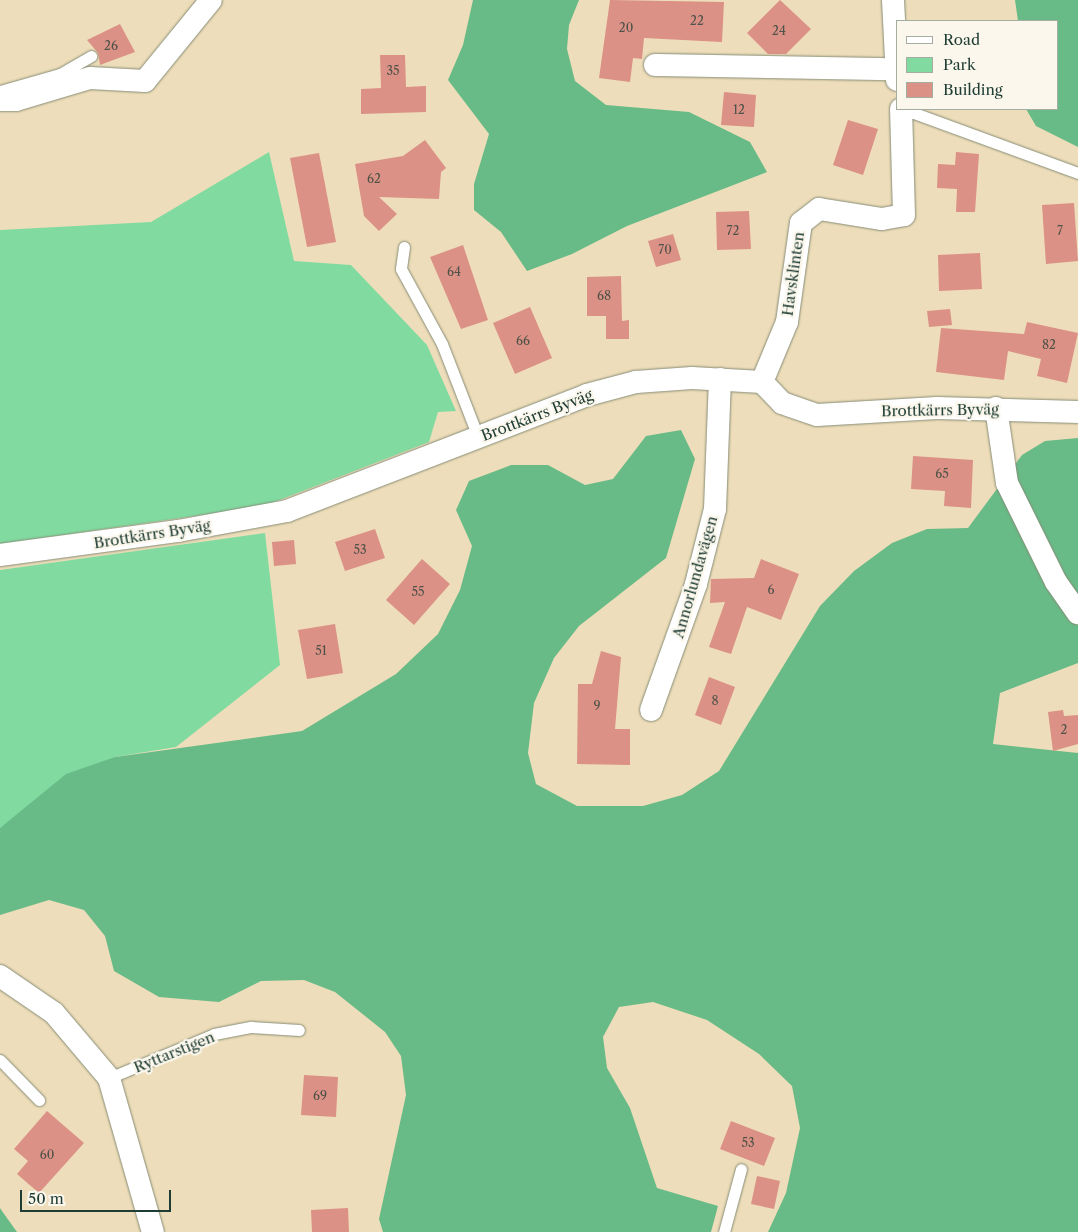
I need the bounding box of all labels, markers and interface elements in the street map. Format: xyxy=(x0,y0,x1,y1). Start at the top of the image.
house number: 22 xyxy=(690,14,704,28)
legend xyxy=(896,20,1058,110)
house number: 20 xyxy=(619,21,633,35)
house number: 24 xyxy=(772,24,786,38)
text: Road xyxy=(943,30,980,49)
house number: 26 xyxy=(104,39,118,53)
text: Park xyxy=(943,55,976,74)
house number: 35 xyxy=(386,64,400,78)
text: Building xyxy=(943,80,1003,99)
house number: 12 xyxy=(733,103,745,117)
house number: 62 xyxy=(367,172,381,186)
house number: 72 xyxy=(727,224,739,238)
house number: 7 xyxy=(1057,224,1063,238)
street label: Havsklinten xyxy=(778,231,808,317)
house number: 70 xyxy=(658,243,672,257)
house number: 64 xyxy=(447,265,461,279)
house number: 68 xyxy=(597,289,611,303)
house number: 66 xyxy=(516,334,530,348)
house number: 82 xyxy=(1042,338,1056,352)
street label: Brottkärrs Byväg xyxy=(479,385,595,445)
street label: Brottkärrs Byväg xyxy=(881,400,999,420)
house number: 65 xyxy=(935,467,949,481)
street label: Annorlundavägen xyxy=(669,514,721,640)
street label: Brottkärrs Byväg xyxy=(92,516,212,552)
house number: 53 xyxy=(353,543,367,557)
house number: 6 xyxy=(767,583,775,597)
house number: 55 xyxy=(411,585,425,599)
house number: 51 xyxy=(315,644,327,658)
house number: 8 xyxy=(711,694,719,708)
house number: 9 xyxy=(593,699,601,713)
house number: 2 xyxy=(1061,723,1067,737)
street label: Ryttarstigen xyxy=(131,1028,217,1076)
house number: 69 xyxy=(313,1089,327,1103)
house number: 53 xyxy=(741,1136,755,1150)
house number: 60 xyxy=(40,1148,54,1162)
scale bar xyxy=(22,1180,174,1212)
text: 50 m xyxy=(28,1189,64,1208)

